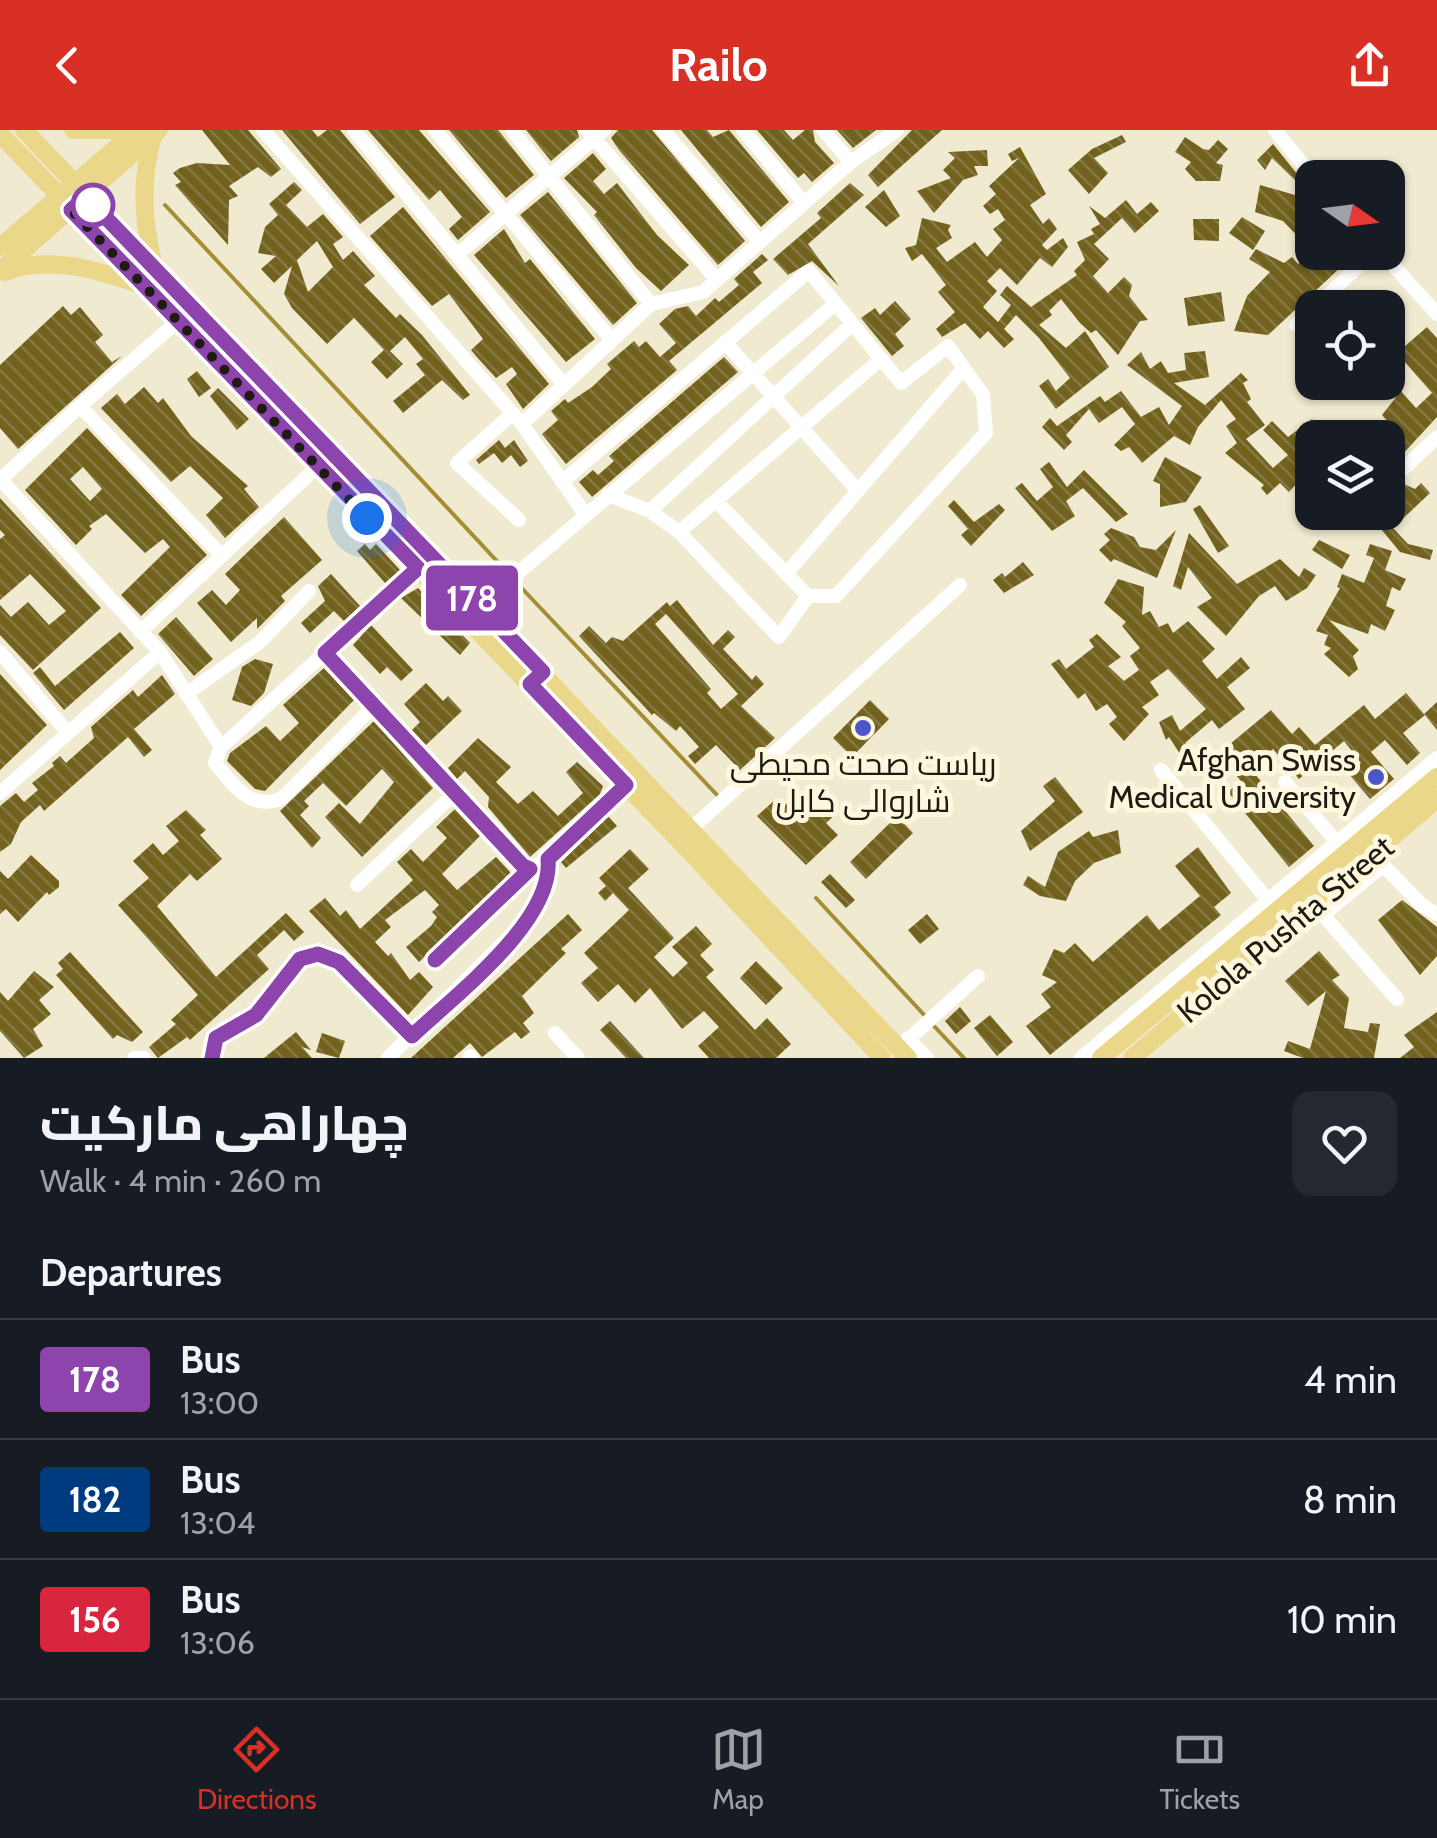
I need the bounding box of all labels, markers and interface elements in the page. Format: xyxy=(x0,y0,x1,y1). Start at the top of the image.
icon: back xyxy=(40,38,95,93)
text: Railo xyxy=(669,38,768,92)
icon: share xyxy=(1342,38,1397,93)
north arrow xyxy=(1295,160,1405,270)
map controls xyxy=(1295,160,1405,530)
unlabelled marker xyxy=(72,184,114,226)
button: locate xyxy=(1295,290,1405,400)
button: layers xyxy=(1295,420,1405,530)
your location xyxy=(342,493,392,543)
line badge: 178 xyxy=(414,566,530,630)
text: 178 xyxy=(446,577,498,620)
marker: ریاست صحت محیطی شاروالی کابل xyxy=(852,717,874,739)
place label: Afghan Swiss Medical University xyxy=(1109,740,1356,816)
place label: ریاست صحت محیطی شاروالی کابل xyxy=(730,744,996,820)
marker: Afghan Swiss Medical University xyxy=(1365,766,1387,788)
street label: Kolola Pushta Street xyxy=(1169,827,1401,1031)
button: heart xyxy=(1292,1091,1397,1196)
text: چهاراهی مارکیت xyxy=(40,1094,409,1152)
text: Walk · 4 min · 260 m xyxy=(40,1161,321,1200)
text: Departures xyxy=(40,1249,222,1296)
text: Bus xyxy=(180,1336,241,1383)
text: 4 min xyxy=(1304,1356,1397,1403)
text: 178 xyxy=(69,1358,121,1401)
text: 13:00 xyxy=(180,1383,259,1422)
text: Bus xyxy=(180,1456,241,1503)
text: 8 min xyxy=(1303,1476,1397,1523)
text: 182 xyxy=(69,1478,121,1521)
text: 13:04 xyxy=(180,1503,255,1542)
text: Bus xyxy=(180,1576,241,1623)
text: 10 min xyxy=(1287,1596,1397,1643)
text: 156 xyxy=(69,1598,121,1641)
text: 13:06 xyxy=(180,1623,255,1662)
tab: Directions xyxy=(197,1722,317,1816)
tab: Map xyxy=(711,1722,766,1816)
tab: Tickets xyxy=(1159,1722,1240,1816)

